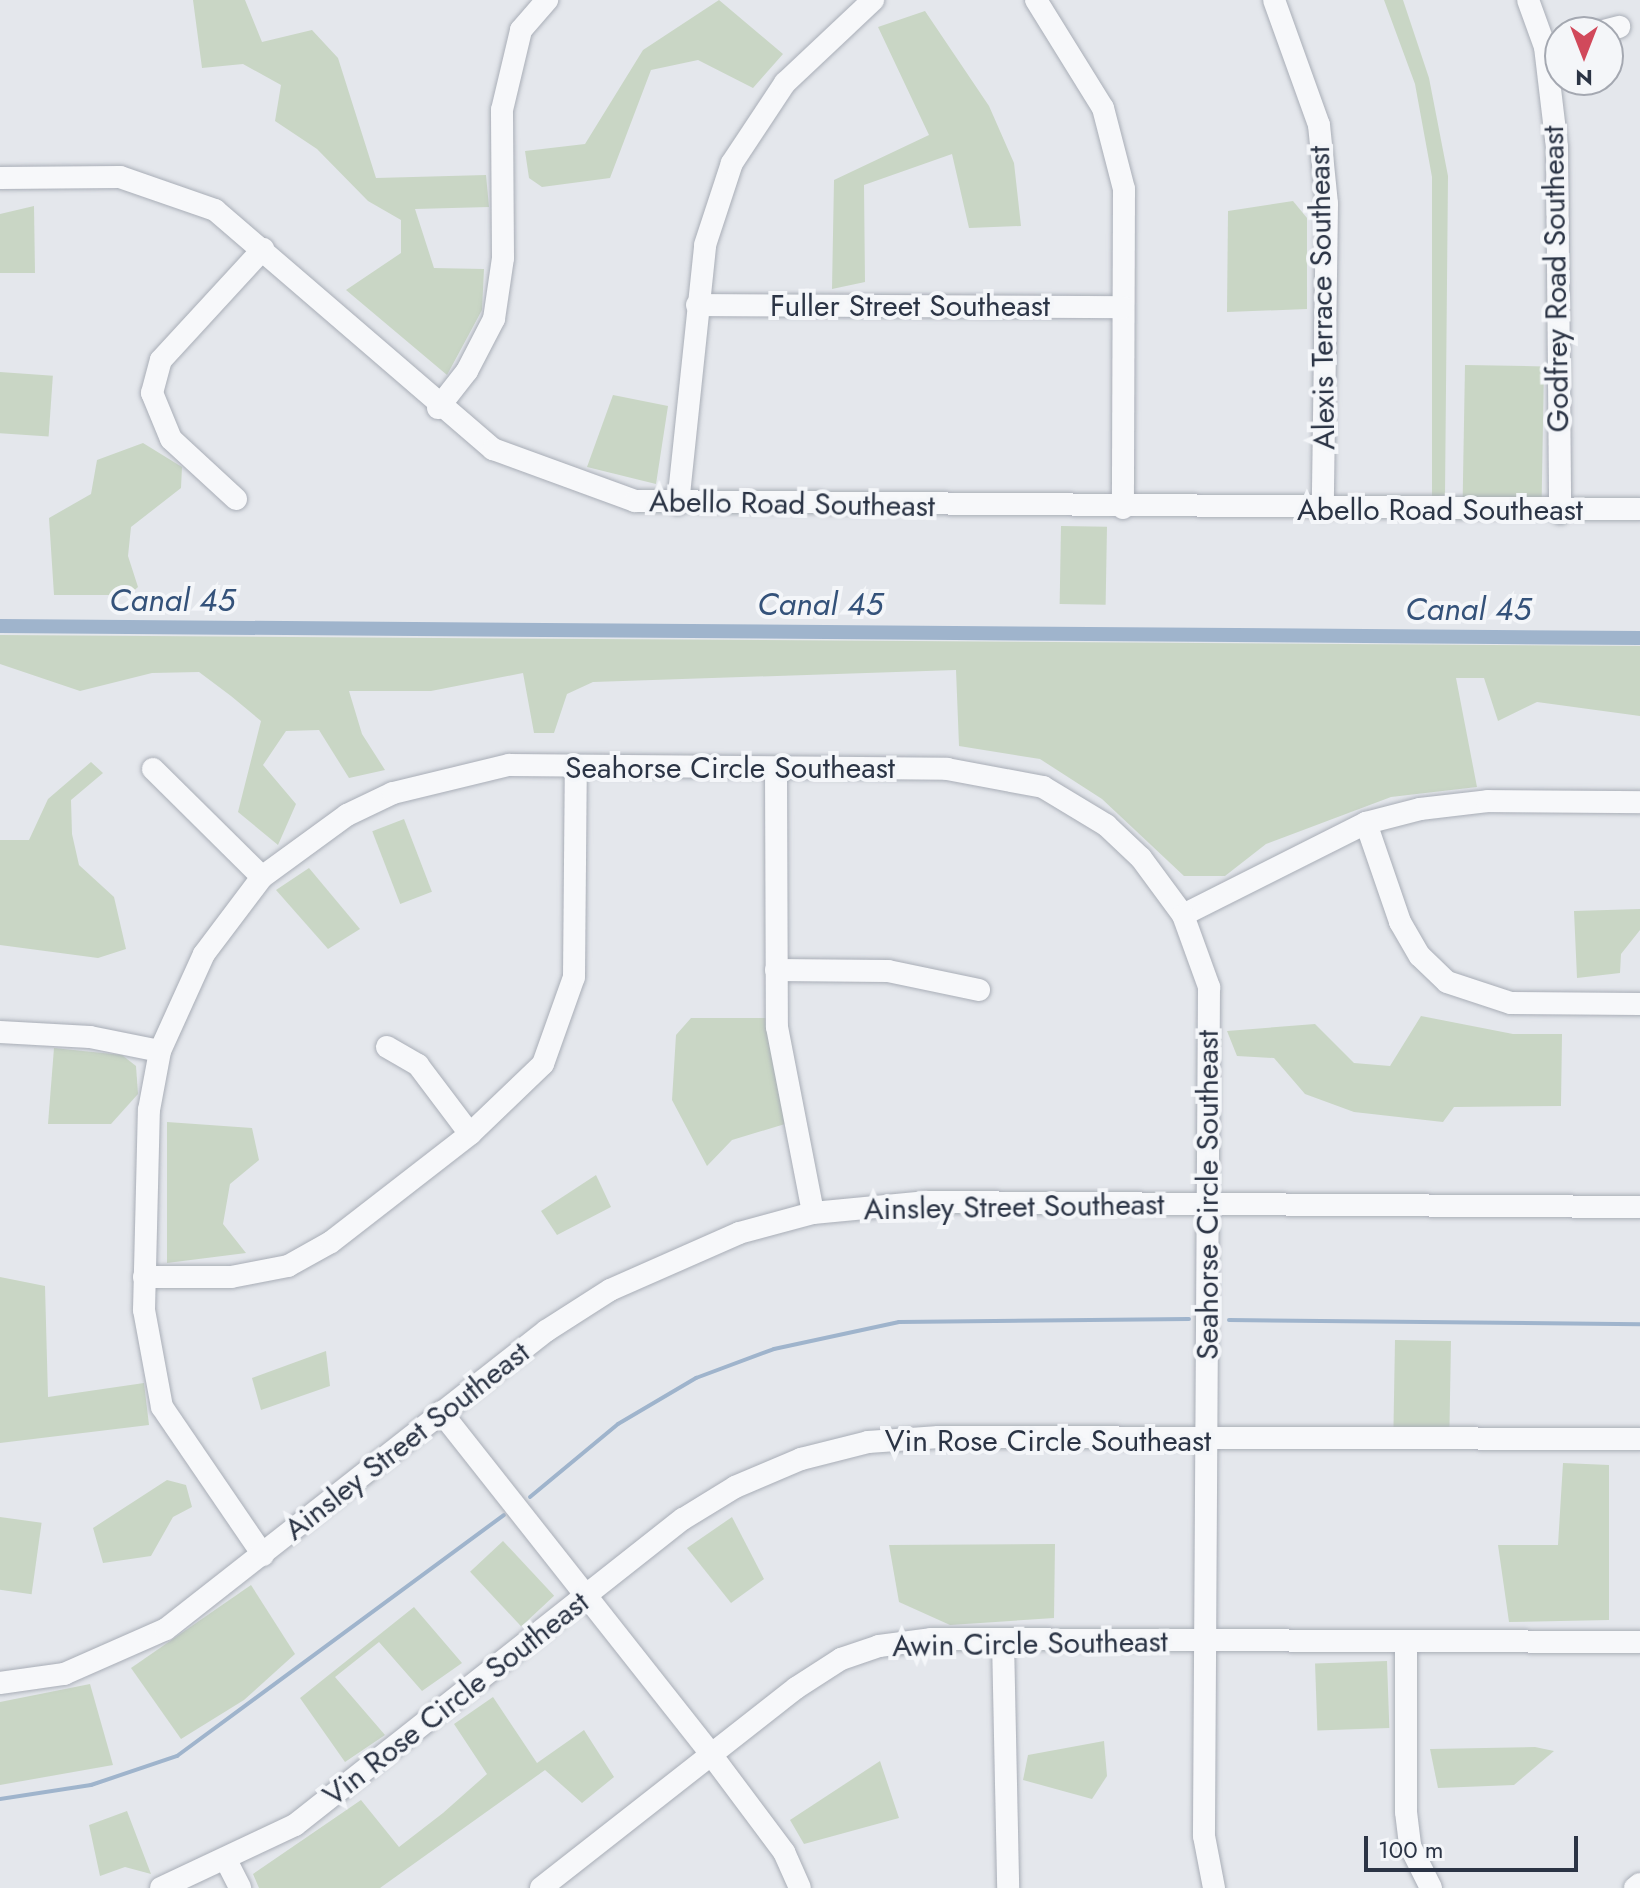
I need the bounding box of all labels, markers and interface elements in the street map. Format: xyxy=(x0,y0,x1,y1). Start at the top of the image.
north arrow xyxy=(1544,16,1624,96)
text: N xyxy=(1575,62,1593,94)
street label: Godfrey Road Southeast xyxy=(1535,125,1577,433)
street label: Alexis Terrace Southeast xyxy=(1301,146,1343,450)
street label: Fuller Street Southeast xyxy=(770,288,1050,324)
street label: Abello Road Southeast xyxy=(649,484,935,524)
street label: Abello Road Southeast xyxy=(1297,492,1583,528)
water label: Canal 45 xyxy=(109,581,235,619)
water label: Canal 45 xyxy=(757,585,883,623)
water label: Canal 45 xyxy=(1405,590,1531,628)
street label: Seahorse Circle Southeast xyxy=(565,750,895,786)
street label: Seahorse Circle Southeast xyxy=(1190,1030,1226,1360)
street label: Ainsley Street Southeast xyxy=(863,1186,1165,1228)
street label: Ainsley Street Southeast xyxy=(277,1334,537,1548)
street label: Vin Rose Circle Southeast xyxy=(885,1423,1211,1459)
street label: Vin Rose Circle Southeast xyxy=(316,1584,596,1814)
street label: Awin Circle Southeast xyxy=(892,1624,1168,1664)
scale bar xyxy=(1368,1820,1582,1870)
text: 100 m xyxy=(1378,1832,1444,1867)

